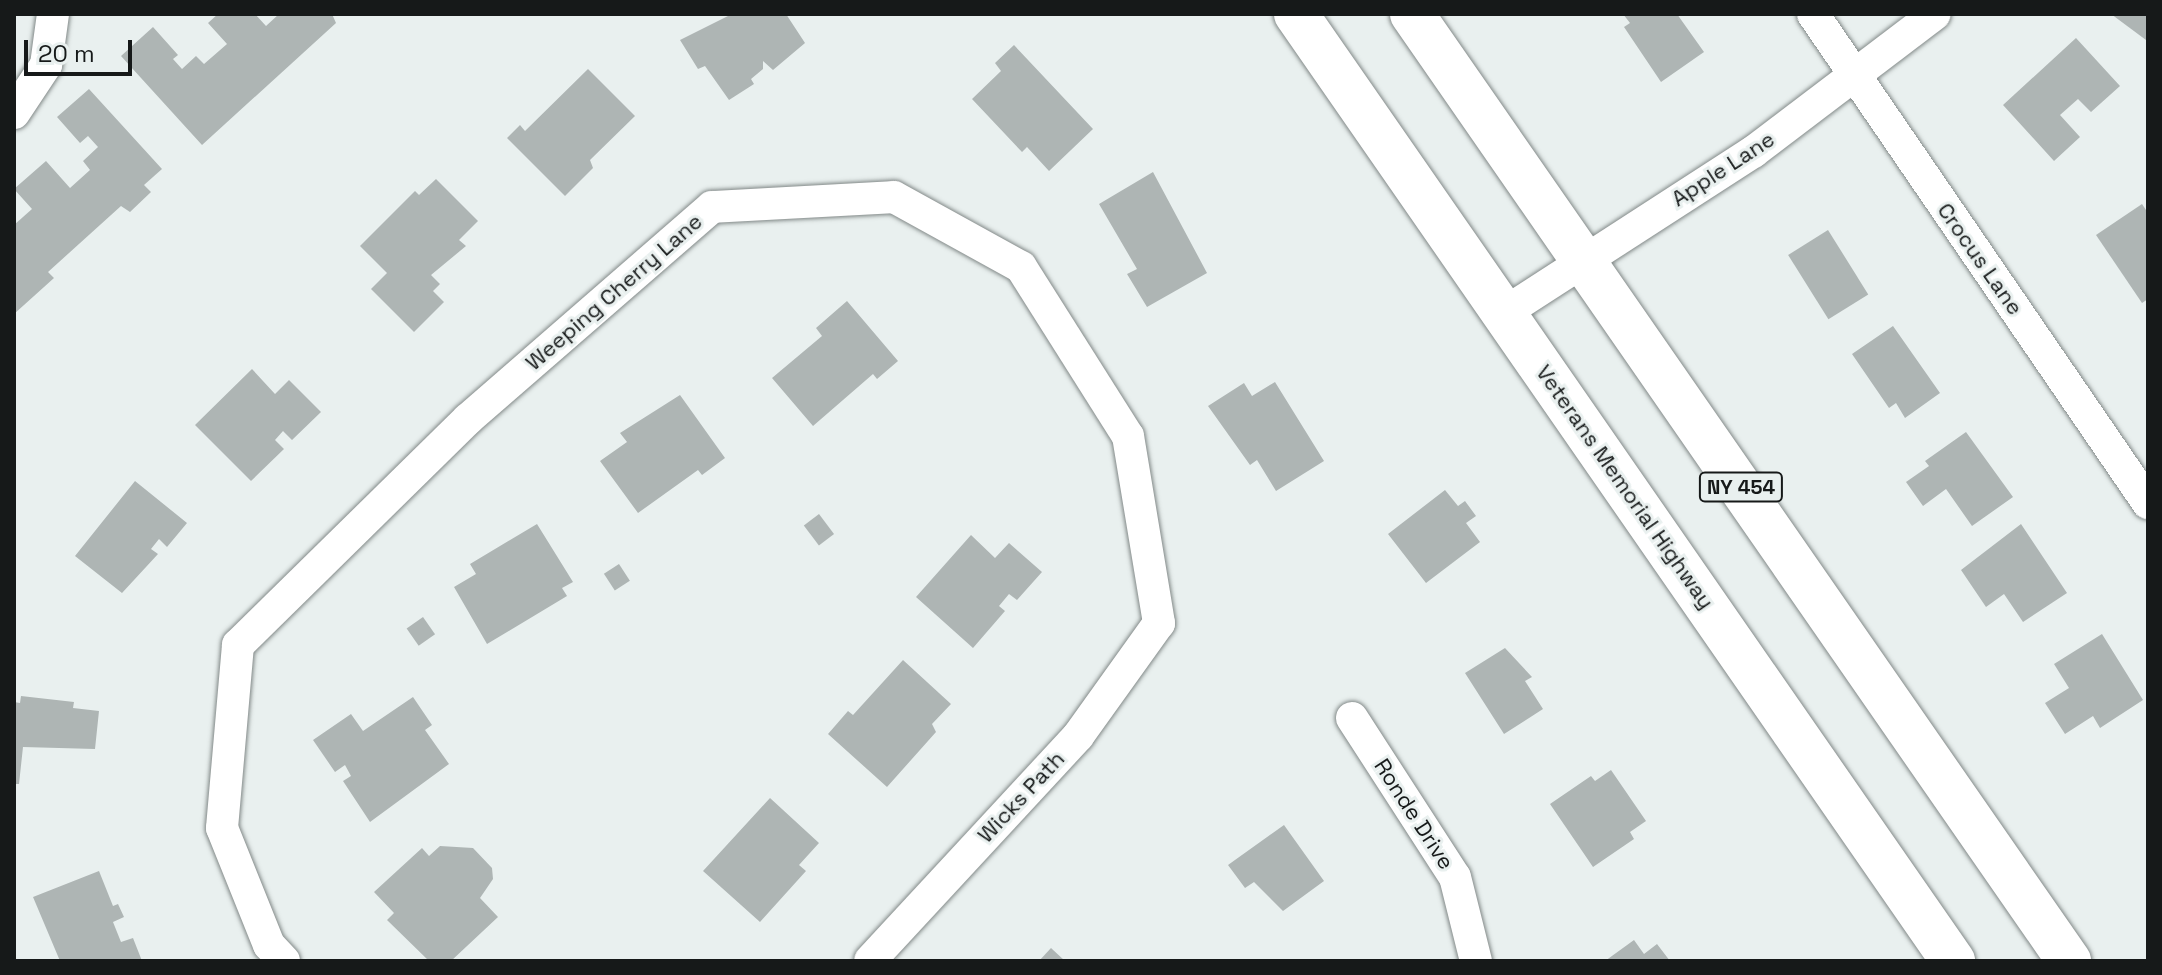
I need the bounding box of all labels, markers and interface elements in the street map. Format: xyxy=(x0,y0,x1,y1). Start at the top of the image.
scale bar xyxy=(28,24,136,74)
text: 20 m xyxy=(38,38,95,69)
street label: Apple Lane xyxy=(1667,126,1779,212)
street label: Crocus Lane xyxy=(1932,198,2028,320)
street label: Weeping Cherry Lane xyxy=(520,208,708,376)
street label: Veterans Memorial Highway xyxy=(1530,360,1720,614)
road number: NY 454 xyxy=(1697,471,1785,503)
street label: Wicks Path xyxy=(972,746,1070,848)
street label: Ronde Drive xyxy=(1368,754,1460,874)

